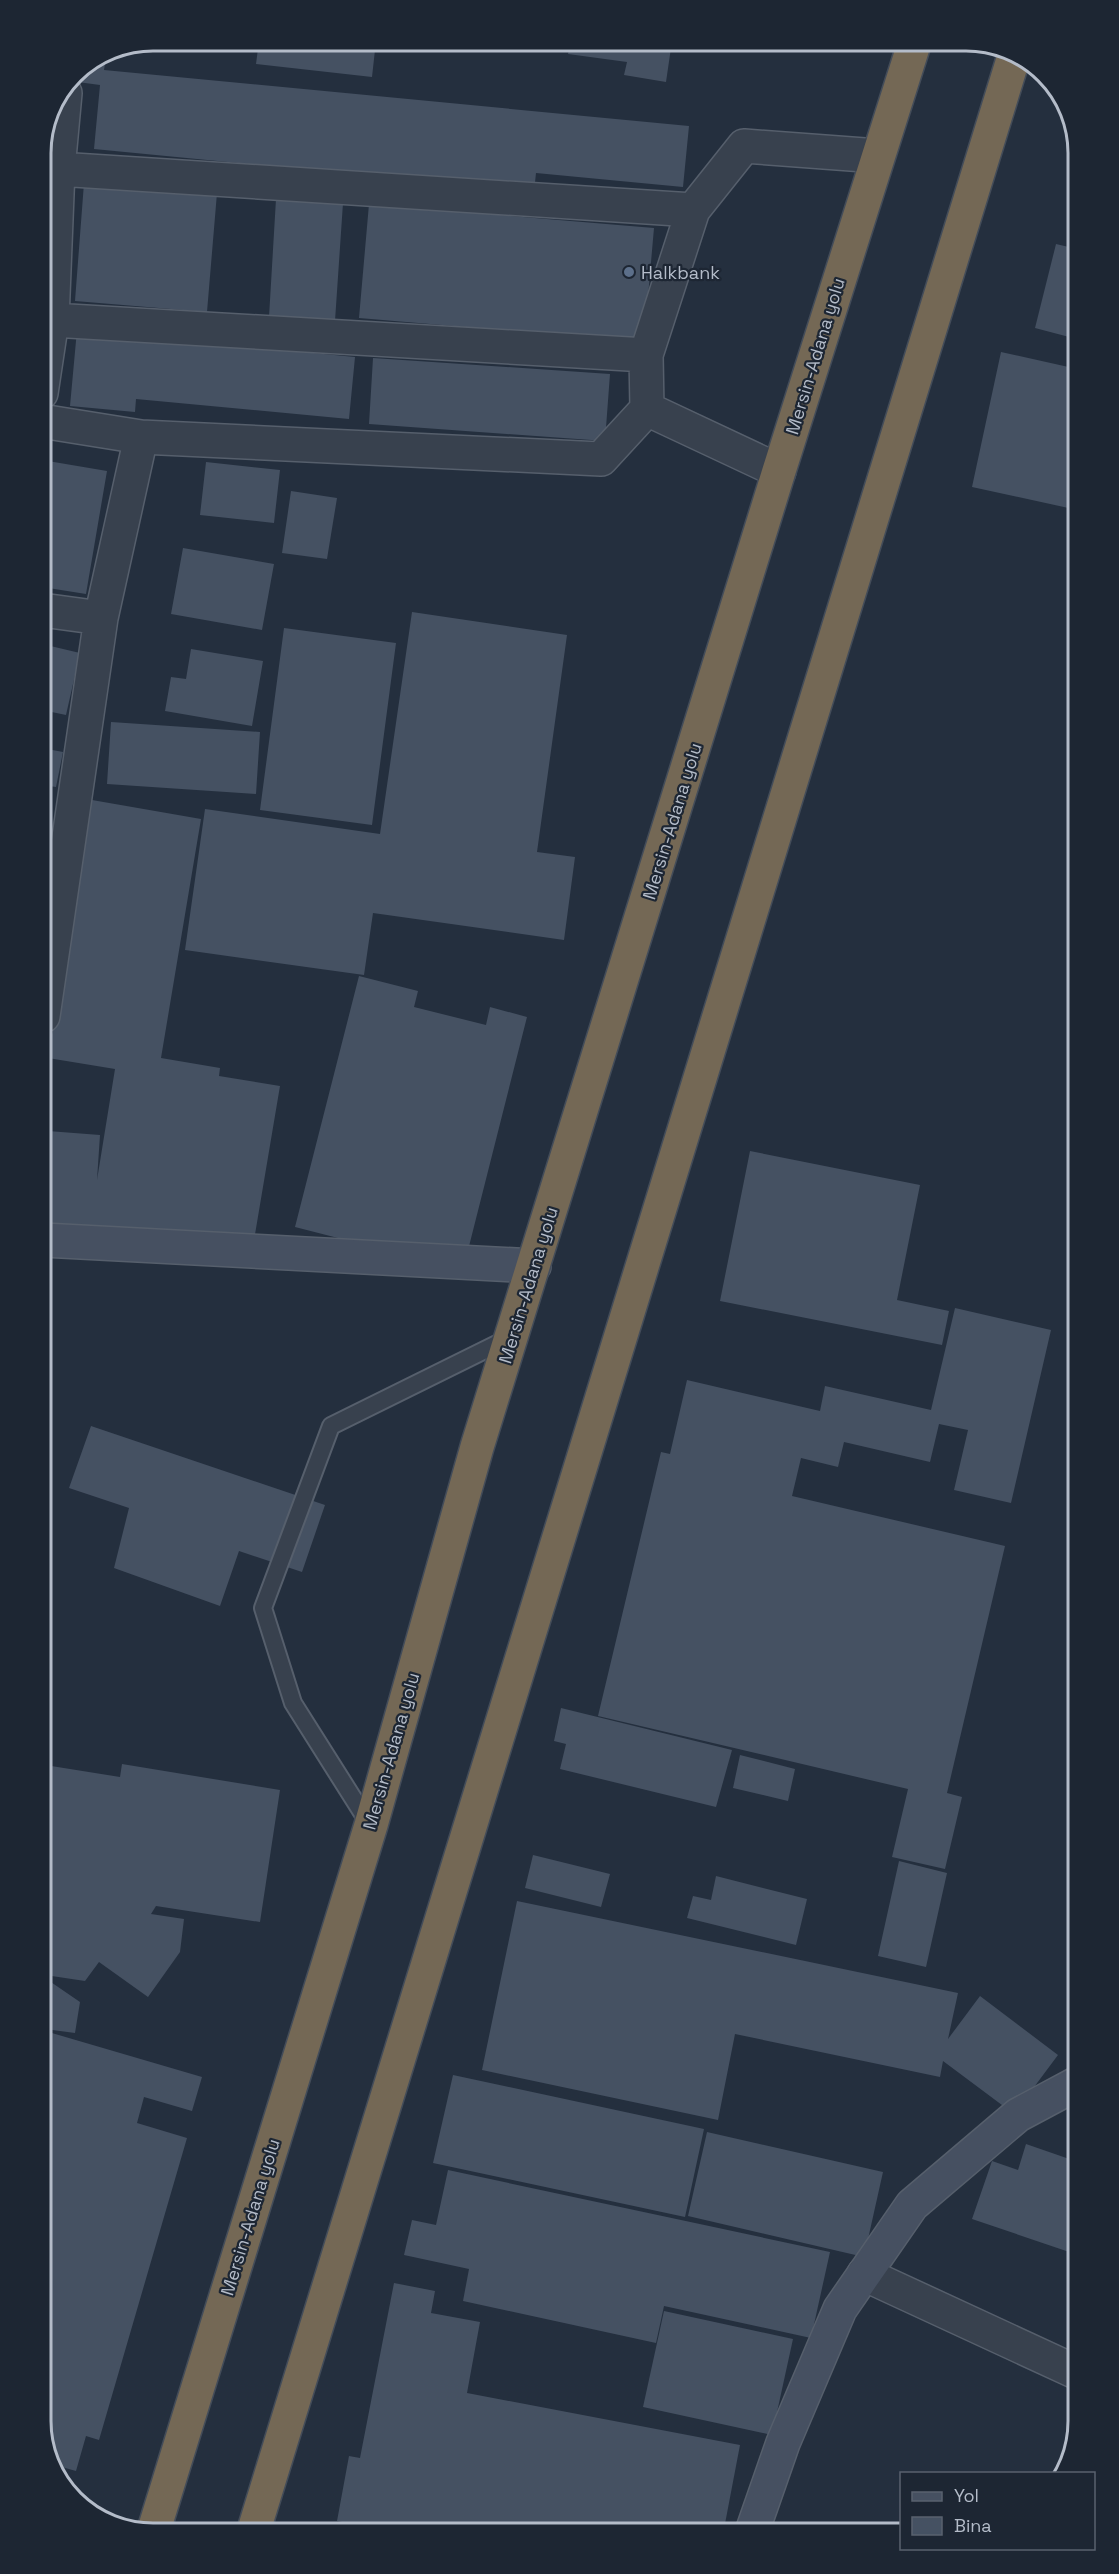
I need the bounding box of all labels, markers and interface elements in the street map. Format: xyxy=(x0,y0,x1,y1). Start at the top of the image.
place label: Halkbank xyxy=(641,261,720,284)
marker: Halkbank xyxy=(622,265,636,279)
street label: Mersin-Adana yolu xyxy=(780,275,850,437)
street label: Mersin-Adana yolu xyxy=(637,740,707,902)
street label: Mersin-Adana yolu xyxy=(493,1204,563,1366)
street label: Mersin-Adana yolu xyxy=(358,1670,424,1832)
street label: Mersin-Adana yolu xyxy=(215,2136,285,2298)
legend xyxy=(900,2472,1095,2550)
text: Yol xyxy=(954,2484,979,2507)
text: Bina xyxy=(954,2514,992,2537)

